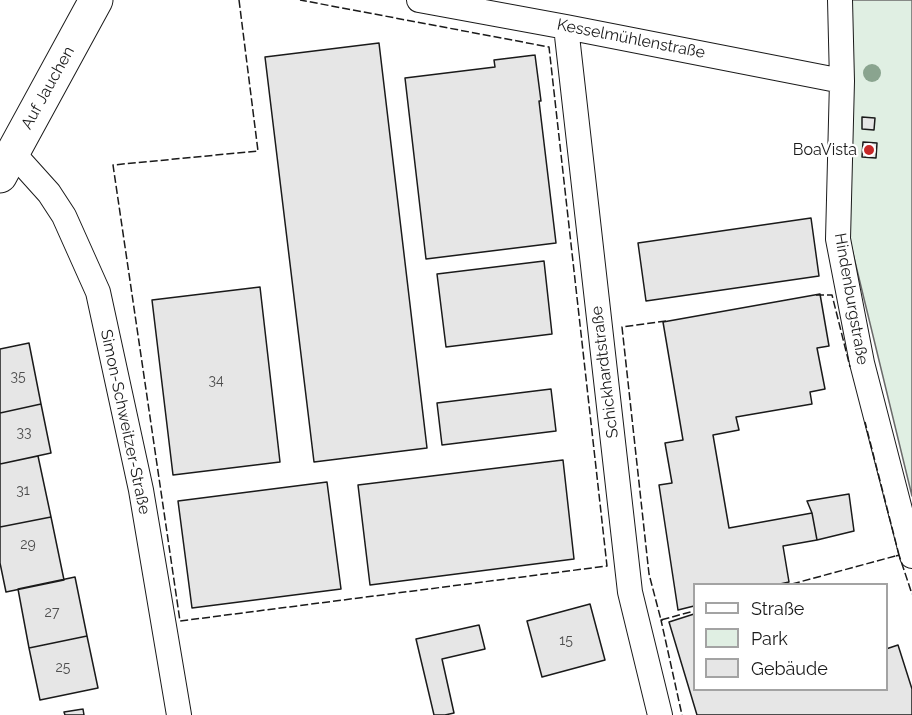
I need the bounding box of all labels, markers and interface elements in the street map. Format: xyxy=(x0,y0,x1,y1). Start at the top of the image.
street label: Kesselmühlenstraße xyxy=(555,15,707,63)
street label: Auf Jauchen xyxy=(17,43,79,133)
place label: BoaVista xyxy=(793,140,857,160)
marker: BoaVista xyxy=(862,143,876,157)
street label: Hindenburgstraße xyxy=(830,232,872,366)
street label: Schickhardtstraße xyxy=(587,305,623,439)
street label: Simon-Schweitzer-Straße xyxy=(96,328,154,516)
house number: 35 xyxy=(10,369,26,385)
house number: 34 xyxy=(208,373,224,389)
house number: 33 xyxy=(17,425,31,441)
house number: 31 xyxy=(16,483,30,499)
house number: 29 xyxy=(20,537,36,553)
legend xyxy=(693,583,888,691)
text: Straße xyxy=(751,598,804,619)
house number: 27 xyxy=(45,605,59,621)
text: Park xyxy=(751,628,788,649)
house number: 15 xyxy=(559,633,573,649)
text: Gebäude xyxy=(751,658,828,679)
house number: 25 xyxy=(56,660,70,676)

